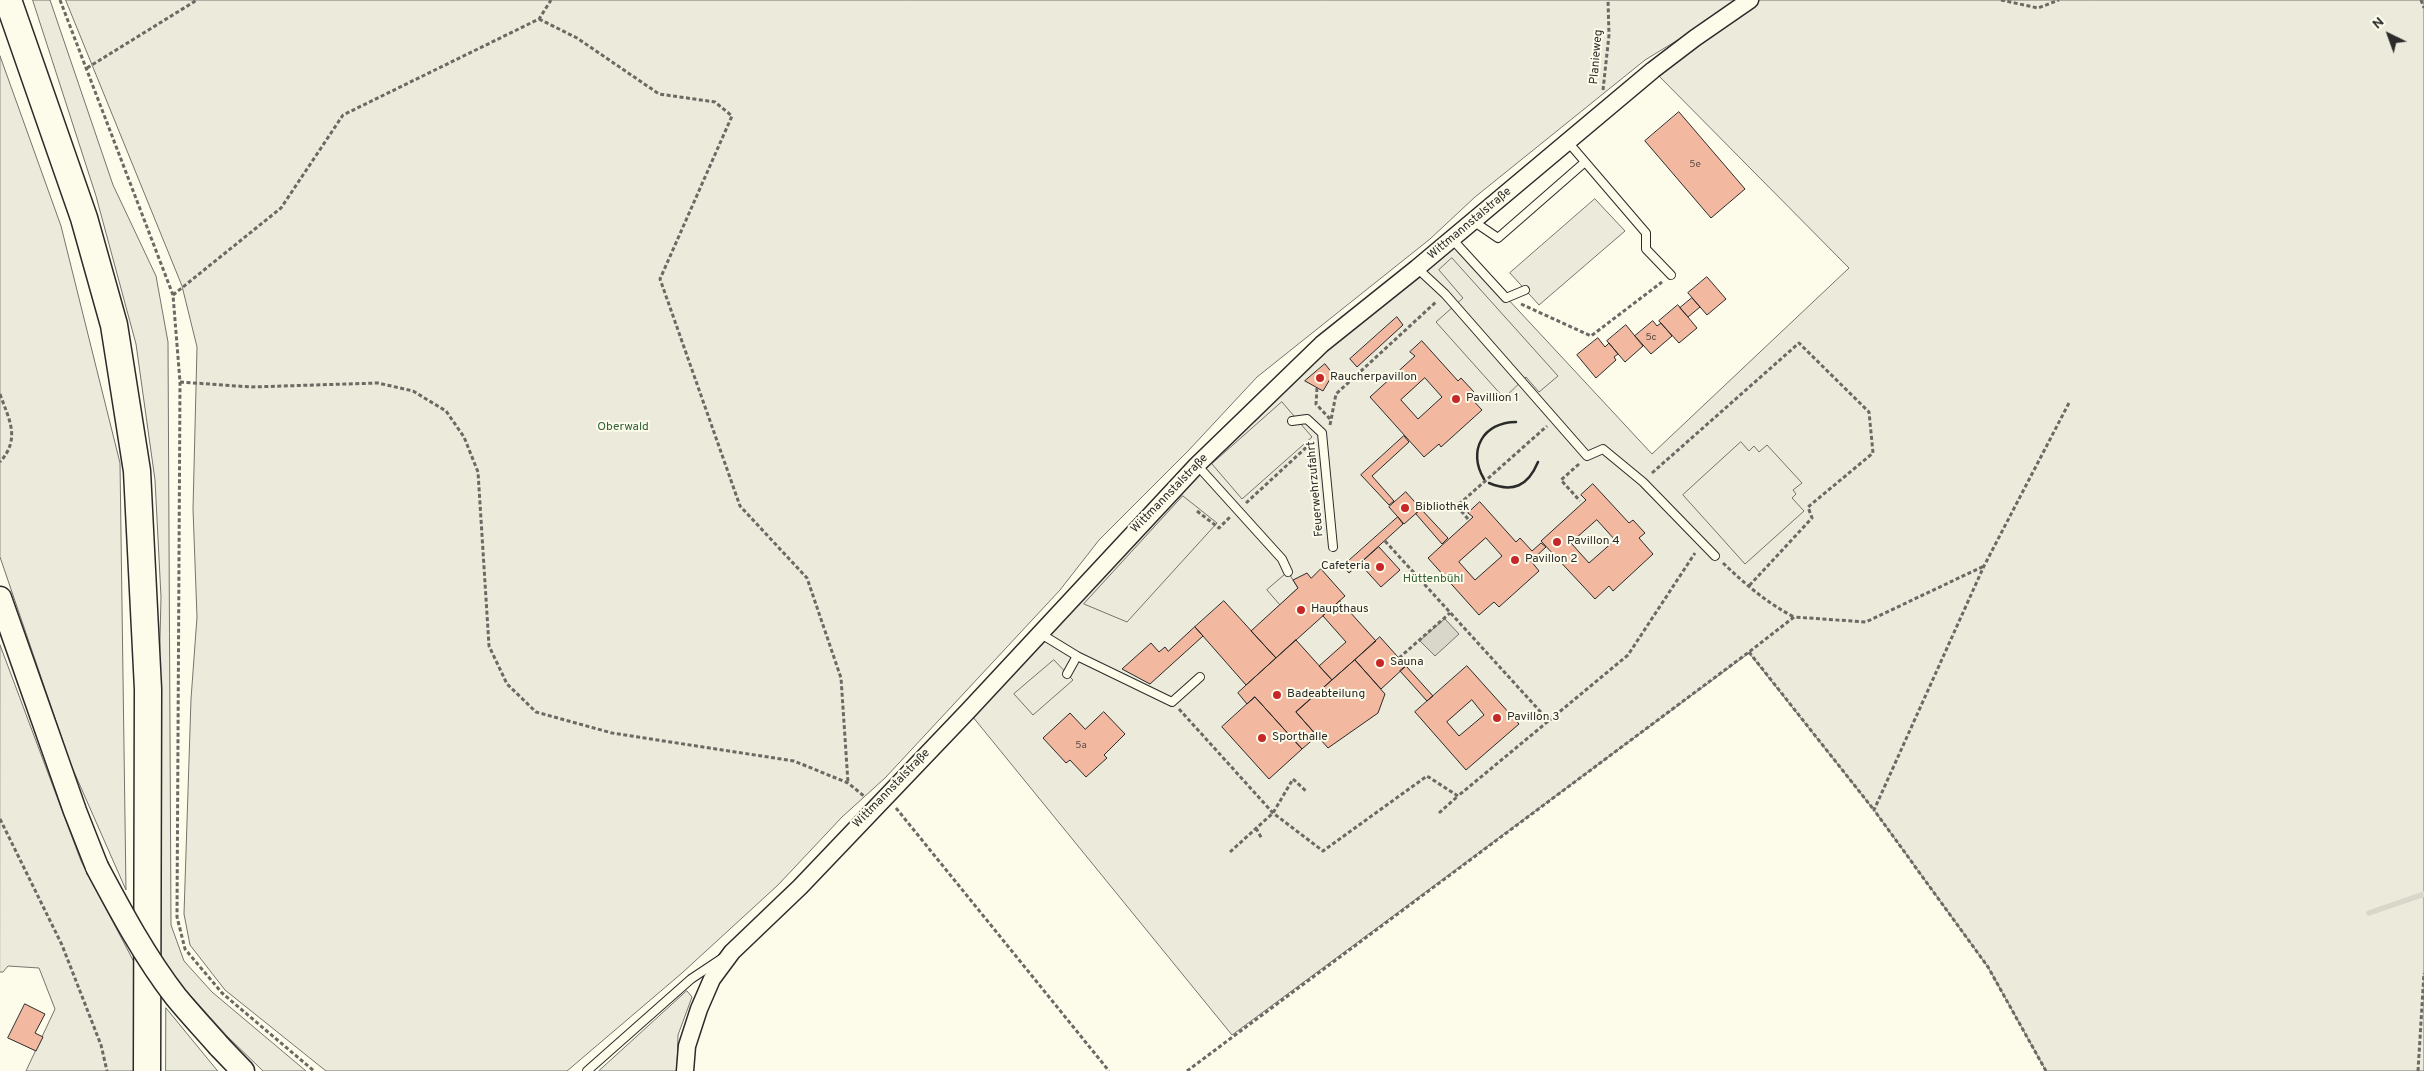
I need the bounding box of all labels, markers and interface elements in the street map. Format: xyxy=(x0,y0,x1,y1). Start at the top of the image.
north arrow xyxy=(2364,10,2414,60)
text: N xyxy=(2369,14,2388,33)
street label: Planieweg xyxy=(1587,29,1607,85)
house number: 5e xyxy=(1689,159,1701,171)
street label: Wittmannstalstraße xyxy=(1425,185,1515,263)
house number: 5c xyxy=(1645,332,1657,344)
place label: Raucherpavillon xyxy=(1330,371,1417,385)
marker: Raucherpavillon xyxy=(1314,372,1326,384)
place label: Pavillion 1 xyxy=(1466,392,1519,406)
marker: Pavillion 1 xyxy=(1450,393,1462,405)
park label: Oberwald xyxy=(597,421,649,435)
street label: Feuerwehrzufahrt xyxy=(1305,441,1327,537)
street label: Wittmannstalstraße xyxy=(1128,451,1212,537)
place label: Bibliothek xyxy=(1415,501,1469,515)
marker: Bibliothek xyxy=(1399,502,1411,514)
place label: Pavillon 4 xyxy=(1567,535,1620,549)
marker: Pavillon 4 xyxy=(1551,536,1563,548)
place label: Pavillon 2 xyxy=(1525,553,1578,567)
marker: Pavillon 2 xyxy=(1509,554,1521,566)
place label: Cafeteria xyxy=(1321,560,1370,574)
marker: Cafeteria xyxy=(1374,561,1386,573)
park label: Hüttenbühl xyxy=(1403,573,1463,587)
place label: Haupthaus xyxy=(1311,603,1369,617)
marker: Haupthaus xyxy=(1295,604,1307,616)
place label: Sauna xyxy=(1390,656,1423,670)
marker: Sauna xyxy=(1374,657,1386,669)
place label: Badeabteilung xyxy=(1287,688,1365,702)
marker: Badeabteilung xyxy=(1271,689,1283,701)
place label: Pavillon 3 xyxy=(1507,711,1560,725)
marker: Pavillon 3 xyxy=(1491,712,1503,724)
place label: Sporthalle xyxy=(1272,731,1328,745)
marker: Sporthalle xyxy=(1256,732,1268,744)
house number: 5a xyxy=(1075,740,1087,752)
street label: Wittmannstalstraße xyxy=(850,746,934,832)

